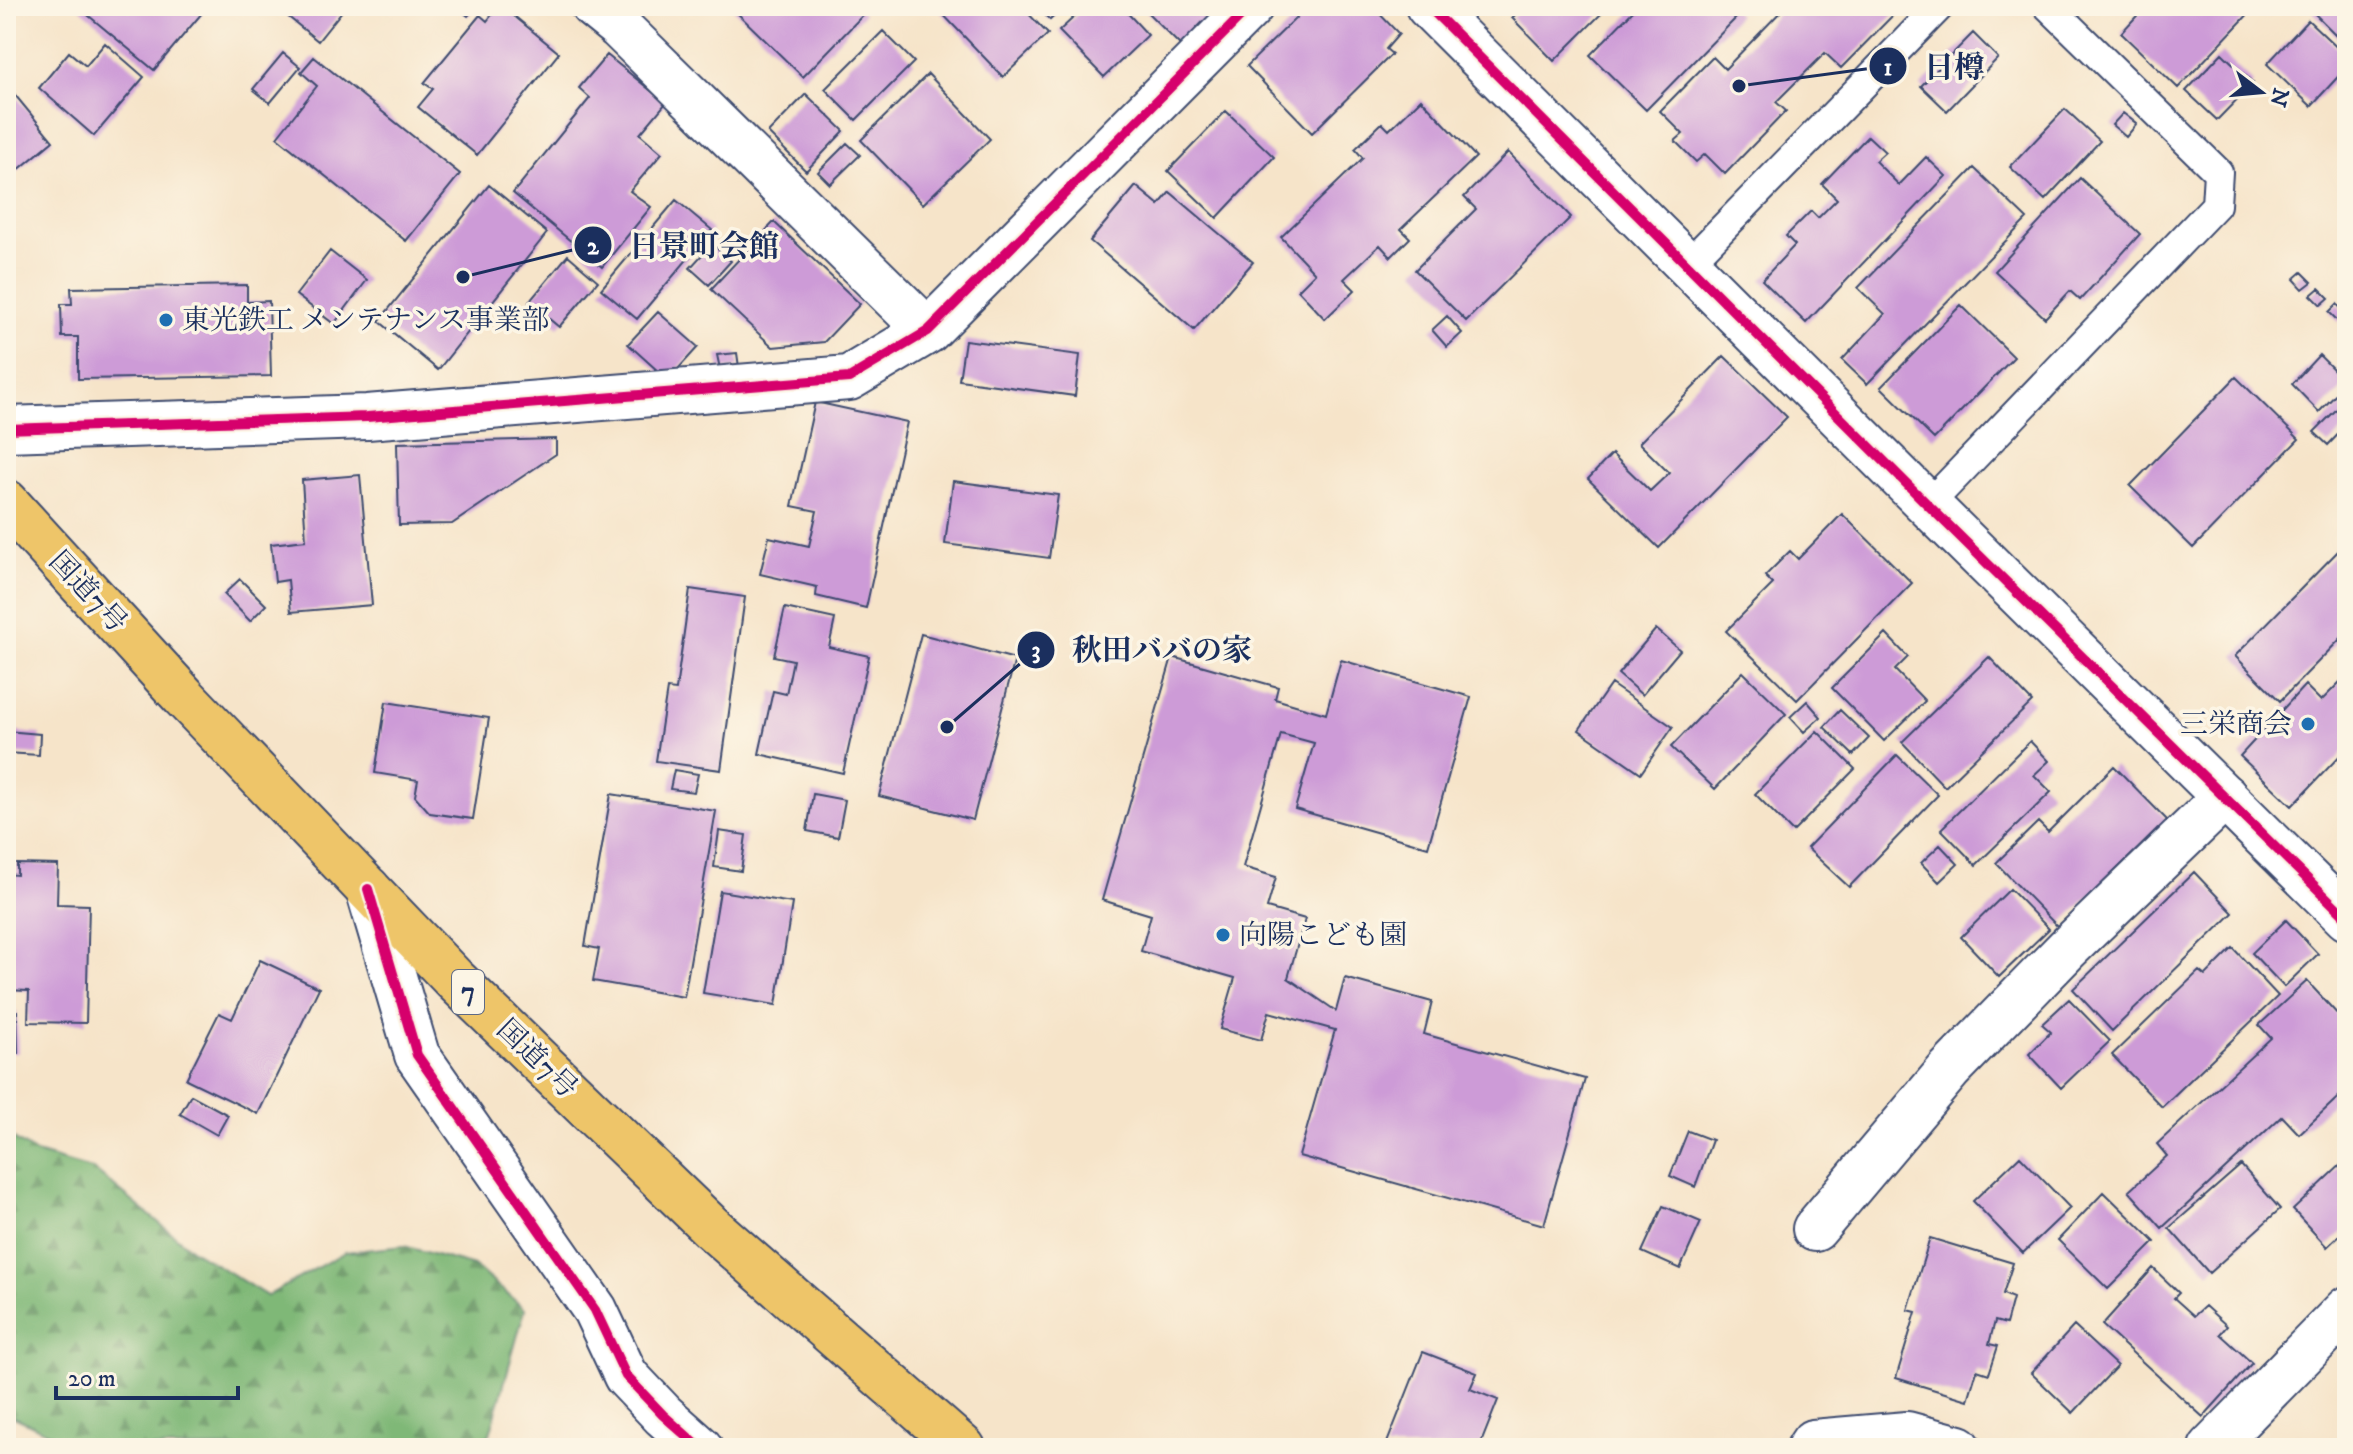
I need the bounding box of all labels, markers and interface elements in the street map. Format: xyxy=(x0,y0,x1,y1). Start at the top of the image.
callout: 日樽 xyxy=(1868,39,2000,93)
text: 日樽 xyxy=(1924,50,1984,87)
north arrow xyxy=(2221,52,2301,132)
text: 1 xyxy=(1884,53,1893,83)
text: N xyxy=(2263,85,2294,110)
callout: 日景町会館 xyxy=(573,218,795,272)
text: 日景町会館 xyxy=(629,229,779,266)
text: 2 xyxy=(587,232,600,262)
place label: 東光鉄工 メンテナンス事業部 xyxy=(182,303,550,338)
marker: 東光鉄工 メンテナンス事業部 xyxy=(157,311,175,329)
street label: 国道7号 xyxy=(42,544,134,640)
callout: 秋田ババの家 xyxy=(1016,623,1268,677)
text: 秋田ババの家 xyxy=(1072,633,1252,670)
text: 3 xyxy=(1032,636,1041,666)
place label: 三栄商会 xyxy=(2180,707,2292,742)
marker: 三栄商会 xyxy=(2299,715,2317,733)
place label: 向陽こども園 xyxy=(1239,918,1407,953)
marker: 向陽こども園 xyxy=(1214,926,1232,944)
road number: 7 xyxy=(452,970,484,1014)
street label: 国道7号 xyxy=(489,1012,585,1106)
scale bar xyxy=(56,1350,238,1400)
text: 20 m xyxy=(68,1364,116,1394)

